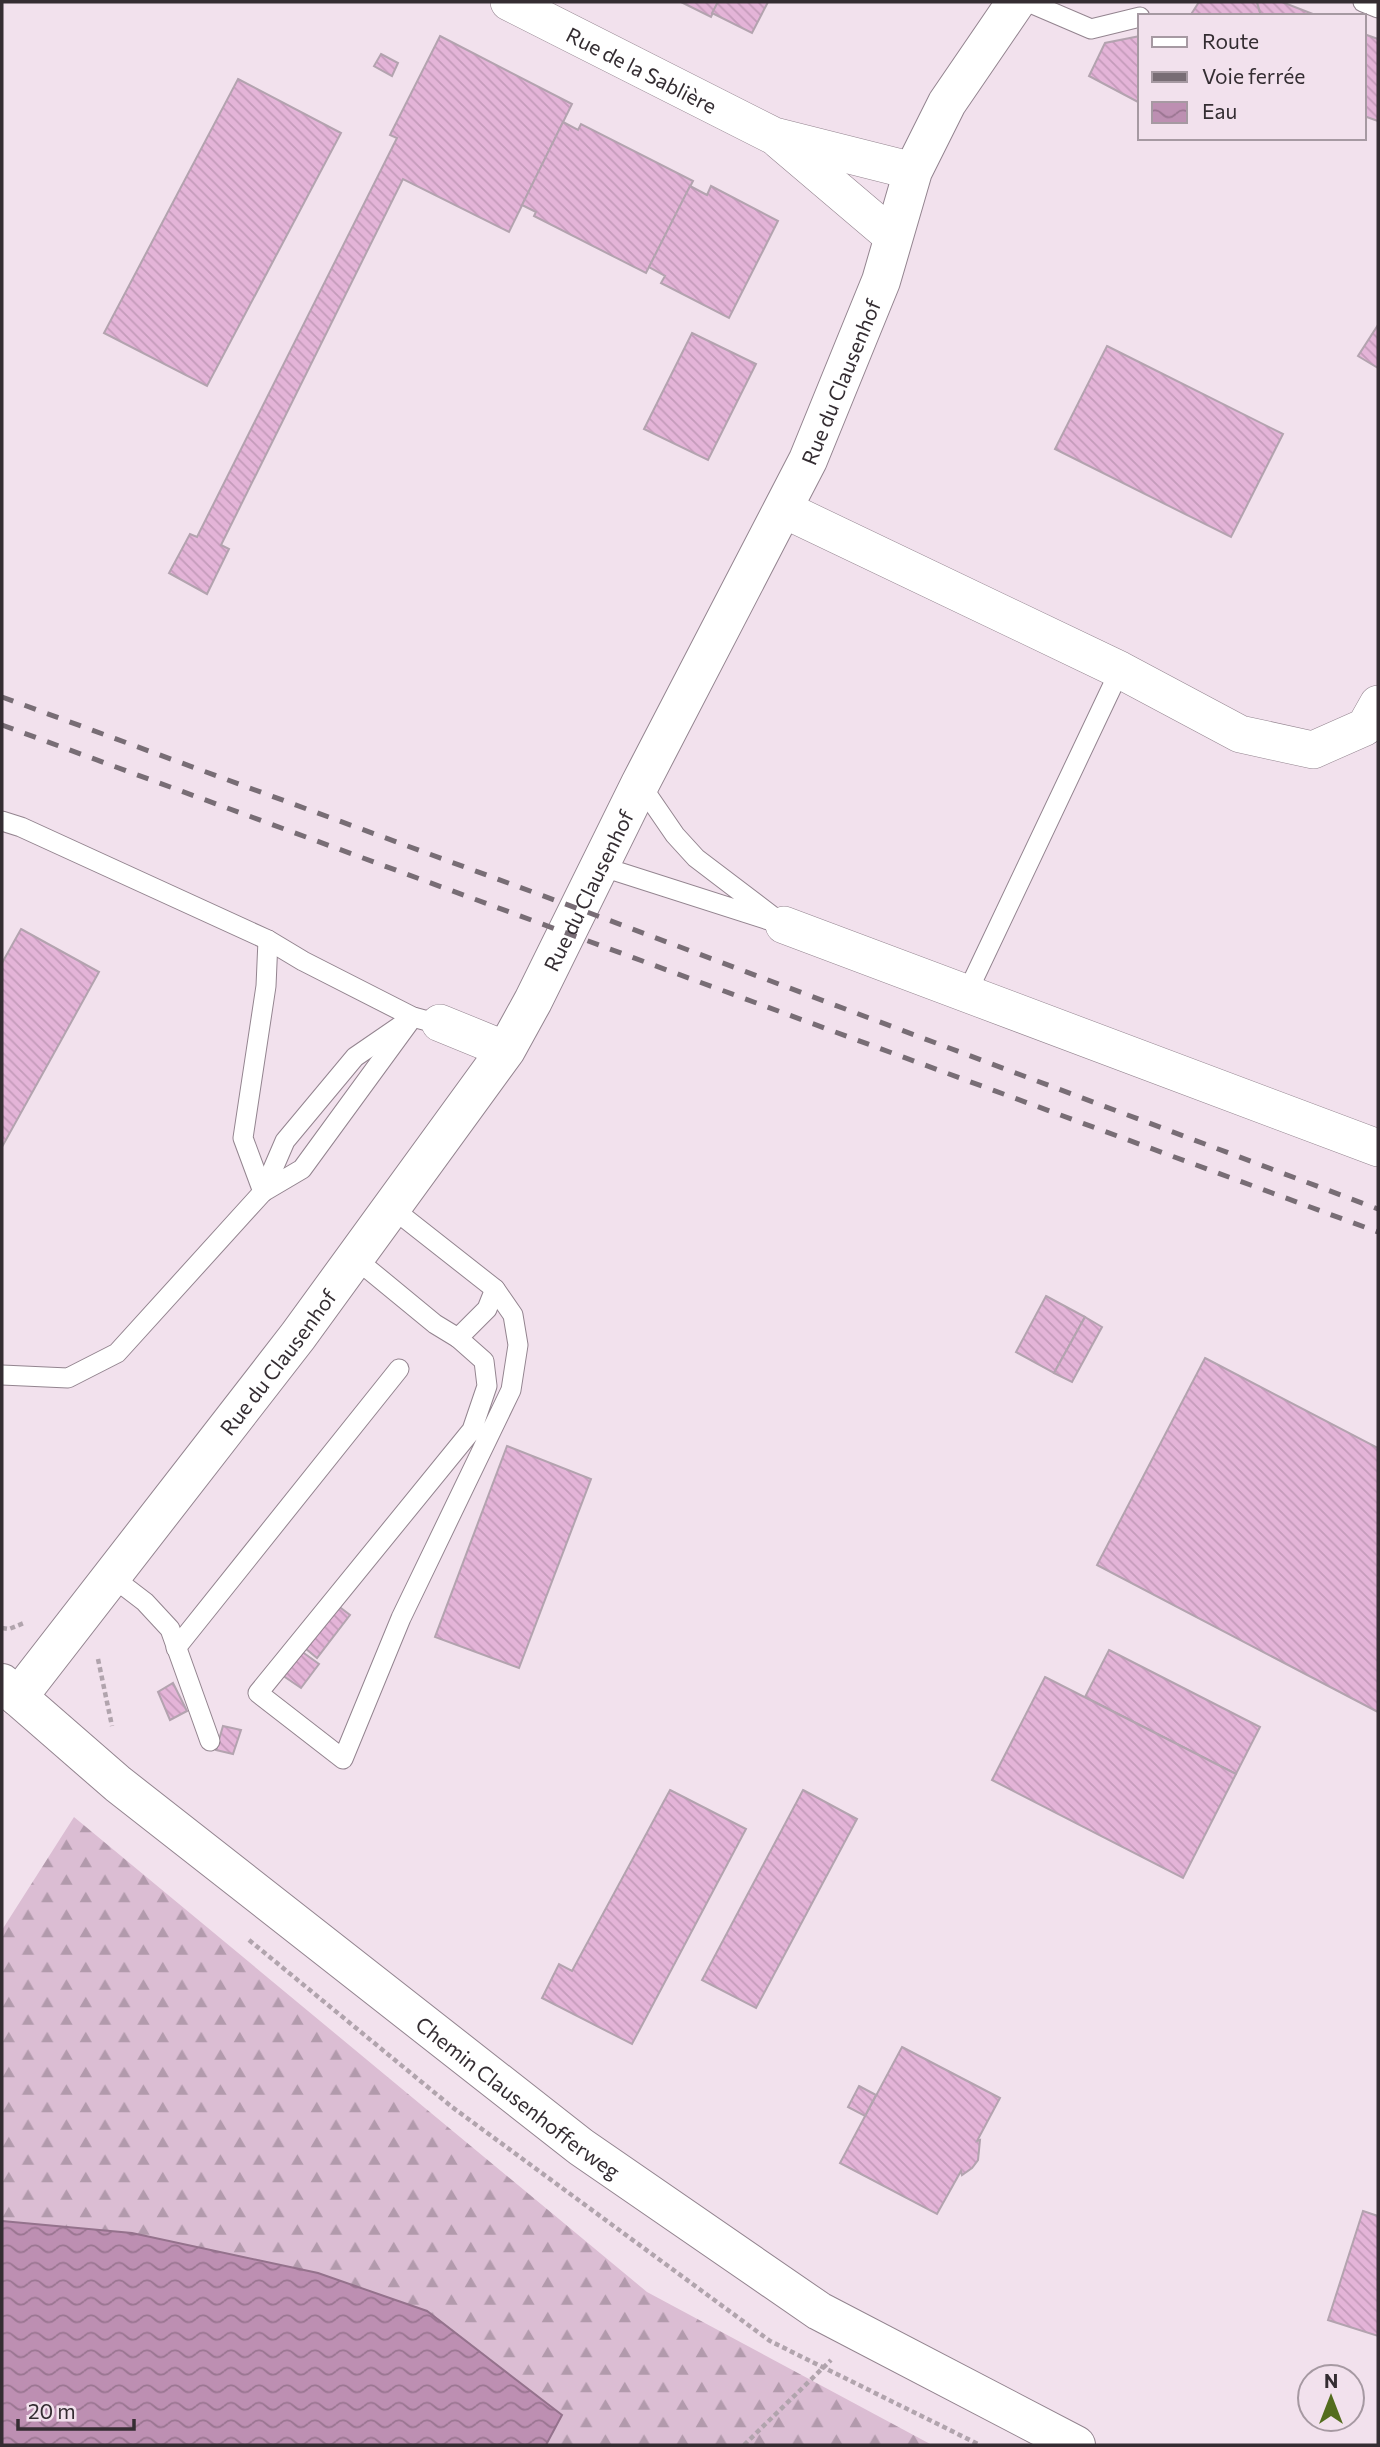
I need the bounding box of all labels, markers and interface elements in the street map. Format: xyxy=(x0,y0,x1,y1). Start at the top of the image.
legend xyxy=(1138,14,1366,140)
street label: Rue de la Sablière xyxy=(563,21,721,118)
text: Route xyxy=(1202,28,1259,53)
text: Voie ferrée xyxy=(1202,63,1305,88)
text: Eau xyxy=(1202,98,1237,123)
street label: Rue du Clausenhof xyxy=(795,294,885,468)
street label: Rue du Clausenhof xyxy=(537,805,638,975)
street label: Rue du Clausenhof xyxy=(214,1283,341,1439)
street label: Chemin Clausenhofferweg xyxy=(411,2010,625,2183)
north arrow xyxy=(1296,2363,1366,2433)
text: N xyxy=(1324,2369,1338,2392)
scale bar xyxy=(18,2388,133,2432)
text: 20 m xyxy=(28,2398,76,2423)

